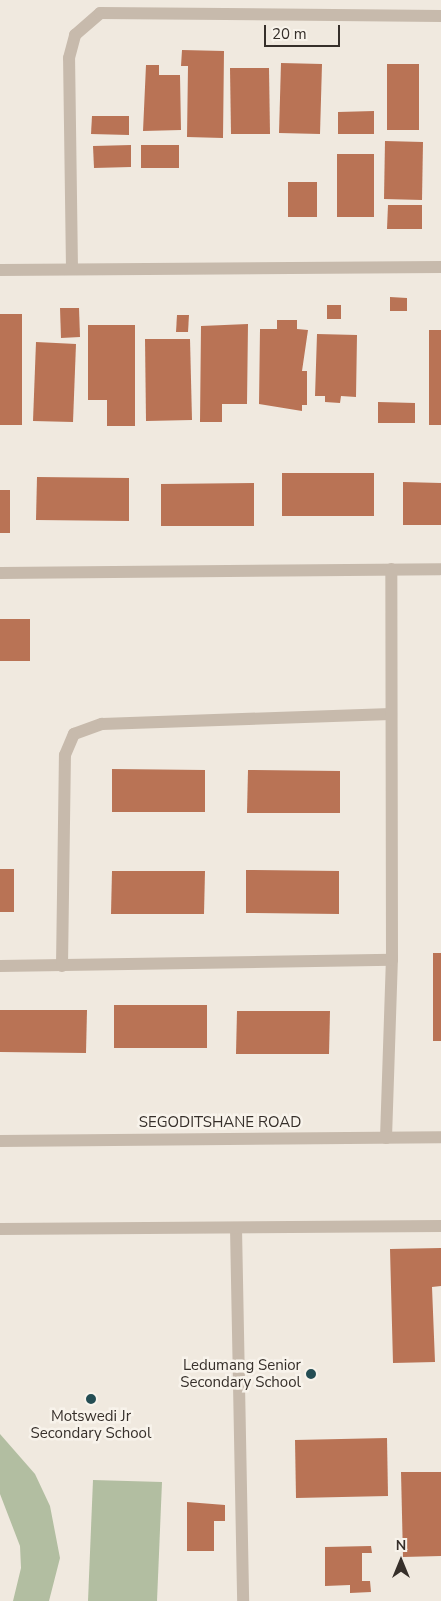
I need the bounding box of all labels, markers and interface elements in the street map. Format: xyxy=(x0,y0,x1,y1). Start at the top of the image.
scale bar xyxy=(266,15,342,47)
text: 20 m xyxy=(272,24,307,44)
street label: SEGODITSHANE ROAD xyxy=(139,1114,301,1132)
place label: Ledumang Senior Secondary School xyxy=(180,1356,301,1391)
marker: Ledumang Senior Secondary School xyxy=(305,1368,317,1380)
marker: Motswedi Jr Secondary School xyxy=(85,1393,97,1405)
place label: Motswedi Jr Secondary School xyxy=(31,1407,151,1442)
north arrow xyxy=(376,1536,426,1586)
text: N xyxy=(396,1536,406,1555)

